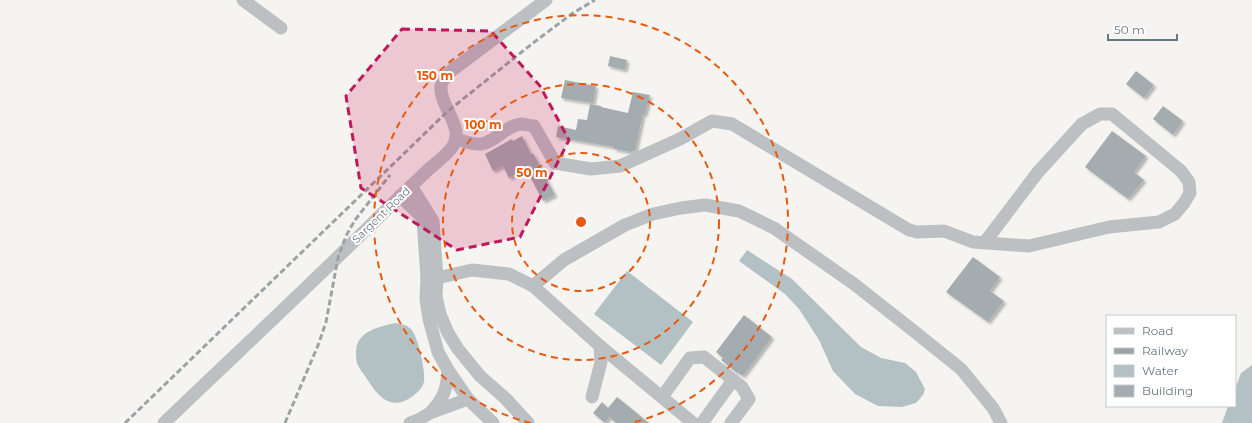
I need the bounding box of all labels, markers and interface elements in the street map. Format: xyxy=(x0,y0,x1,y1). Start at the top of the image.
scale bar xyxy=(1108,16,1177,42)
text: 50 m xyxy=(1114,22,1145,37)
text: 150 m xyxy=(417,68,453,83)
text: 100 m xyxy=(465,117,501,132)
text: 50 m xyxy=(516,165,548,180)
street label: Sargent Road xyxy=(349,184,413,246)
centre of rings xyxy=(574,215,588,229)
legend xyxy=(1106,315,1236,407)
text: Road xyxy=(1142,323,1173,338)
text: Railway xyxy=(1142,343,1188,358)
text: Water xyxy=(1142,363,1179,378)
text: Building xyxy=(1142,383,1193,398)

